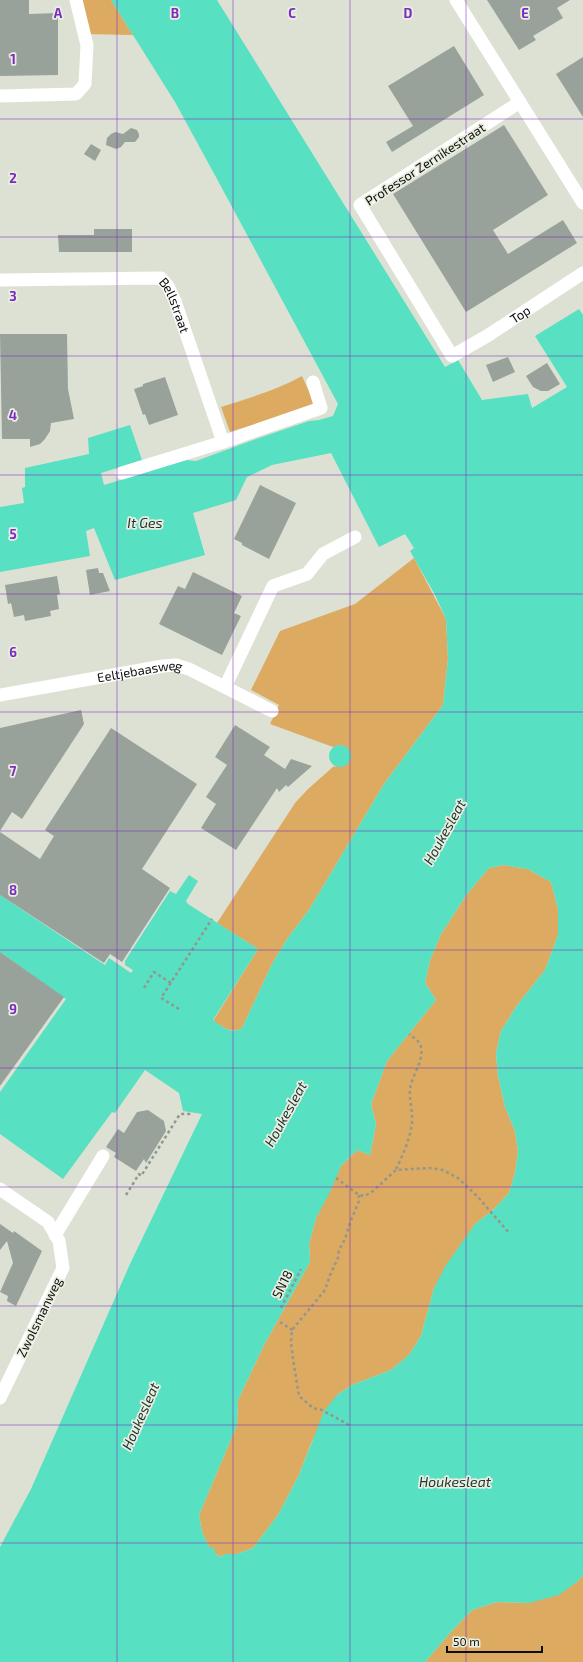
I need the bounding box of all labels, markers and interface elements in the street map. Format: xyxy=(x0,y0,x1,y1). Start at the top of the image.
text: A xyxy=(54,5,63,21)
text: B xyxy=(171,5,179,21)
text: C xyxy=(288,5,296,21)
text: D xyxy=(404,5,413,21)
text: E xyxy=(521,5,529,21)
text: 1 xyxy=(10,51,16,67)
street label: Professor Zernikestraat xyxy=(362,119,488,209)
text: 2 xyxy=(9,170,17,186)
street label: Bellstraat xyxy=(156,274,193,335)
text: 3 xyxy=(9,288,17,304)
street label: Top xyxy=(507,302,533,327)
text: 4 xyxy=(9,407,17,423)
water label: It Ges xyxy=(127,514,163,531)
text: 5 xyxy=(9,526,17,542)
text: 6 xyxy=(9,644,17,660)
street label: Eeltjebaasweg xyxy=(96,657,185,686)
text: 7 xyxy=(10,763,17,779)
water label: Houkesleat xyxy=(419,796,469,868)
text: 8 xyxy=(9,882,17,898)
text: 9 xyxy=(9,1001,17,1017)
water label: Houkesleat xyxy=(260,1078,310,1150)
street label: SN18 xyxy=(268,1267,296,1301)
street label: Zwolsmanweg xyxy=(13,1274,65,1360)
water label: Houkesleat xyxy=(118,1379,163,1452)
water label: Houkesleat xyxy=(419,1473,492,1490)
scale bar xyxy=(447,1628,542,1654)
text: 50 m xyxy=(453,1634,480,1648)

